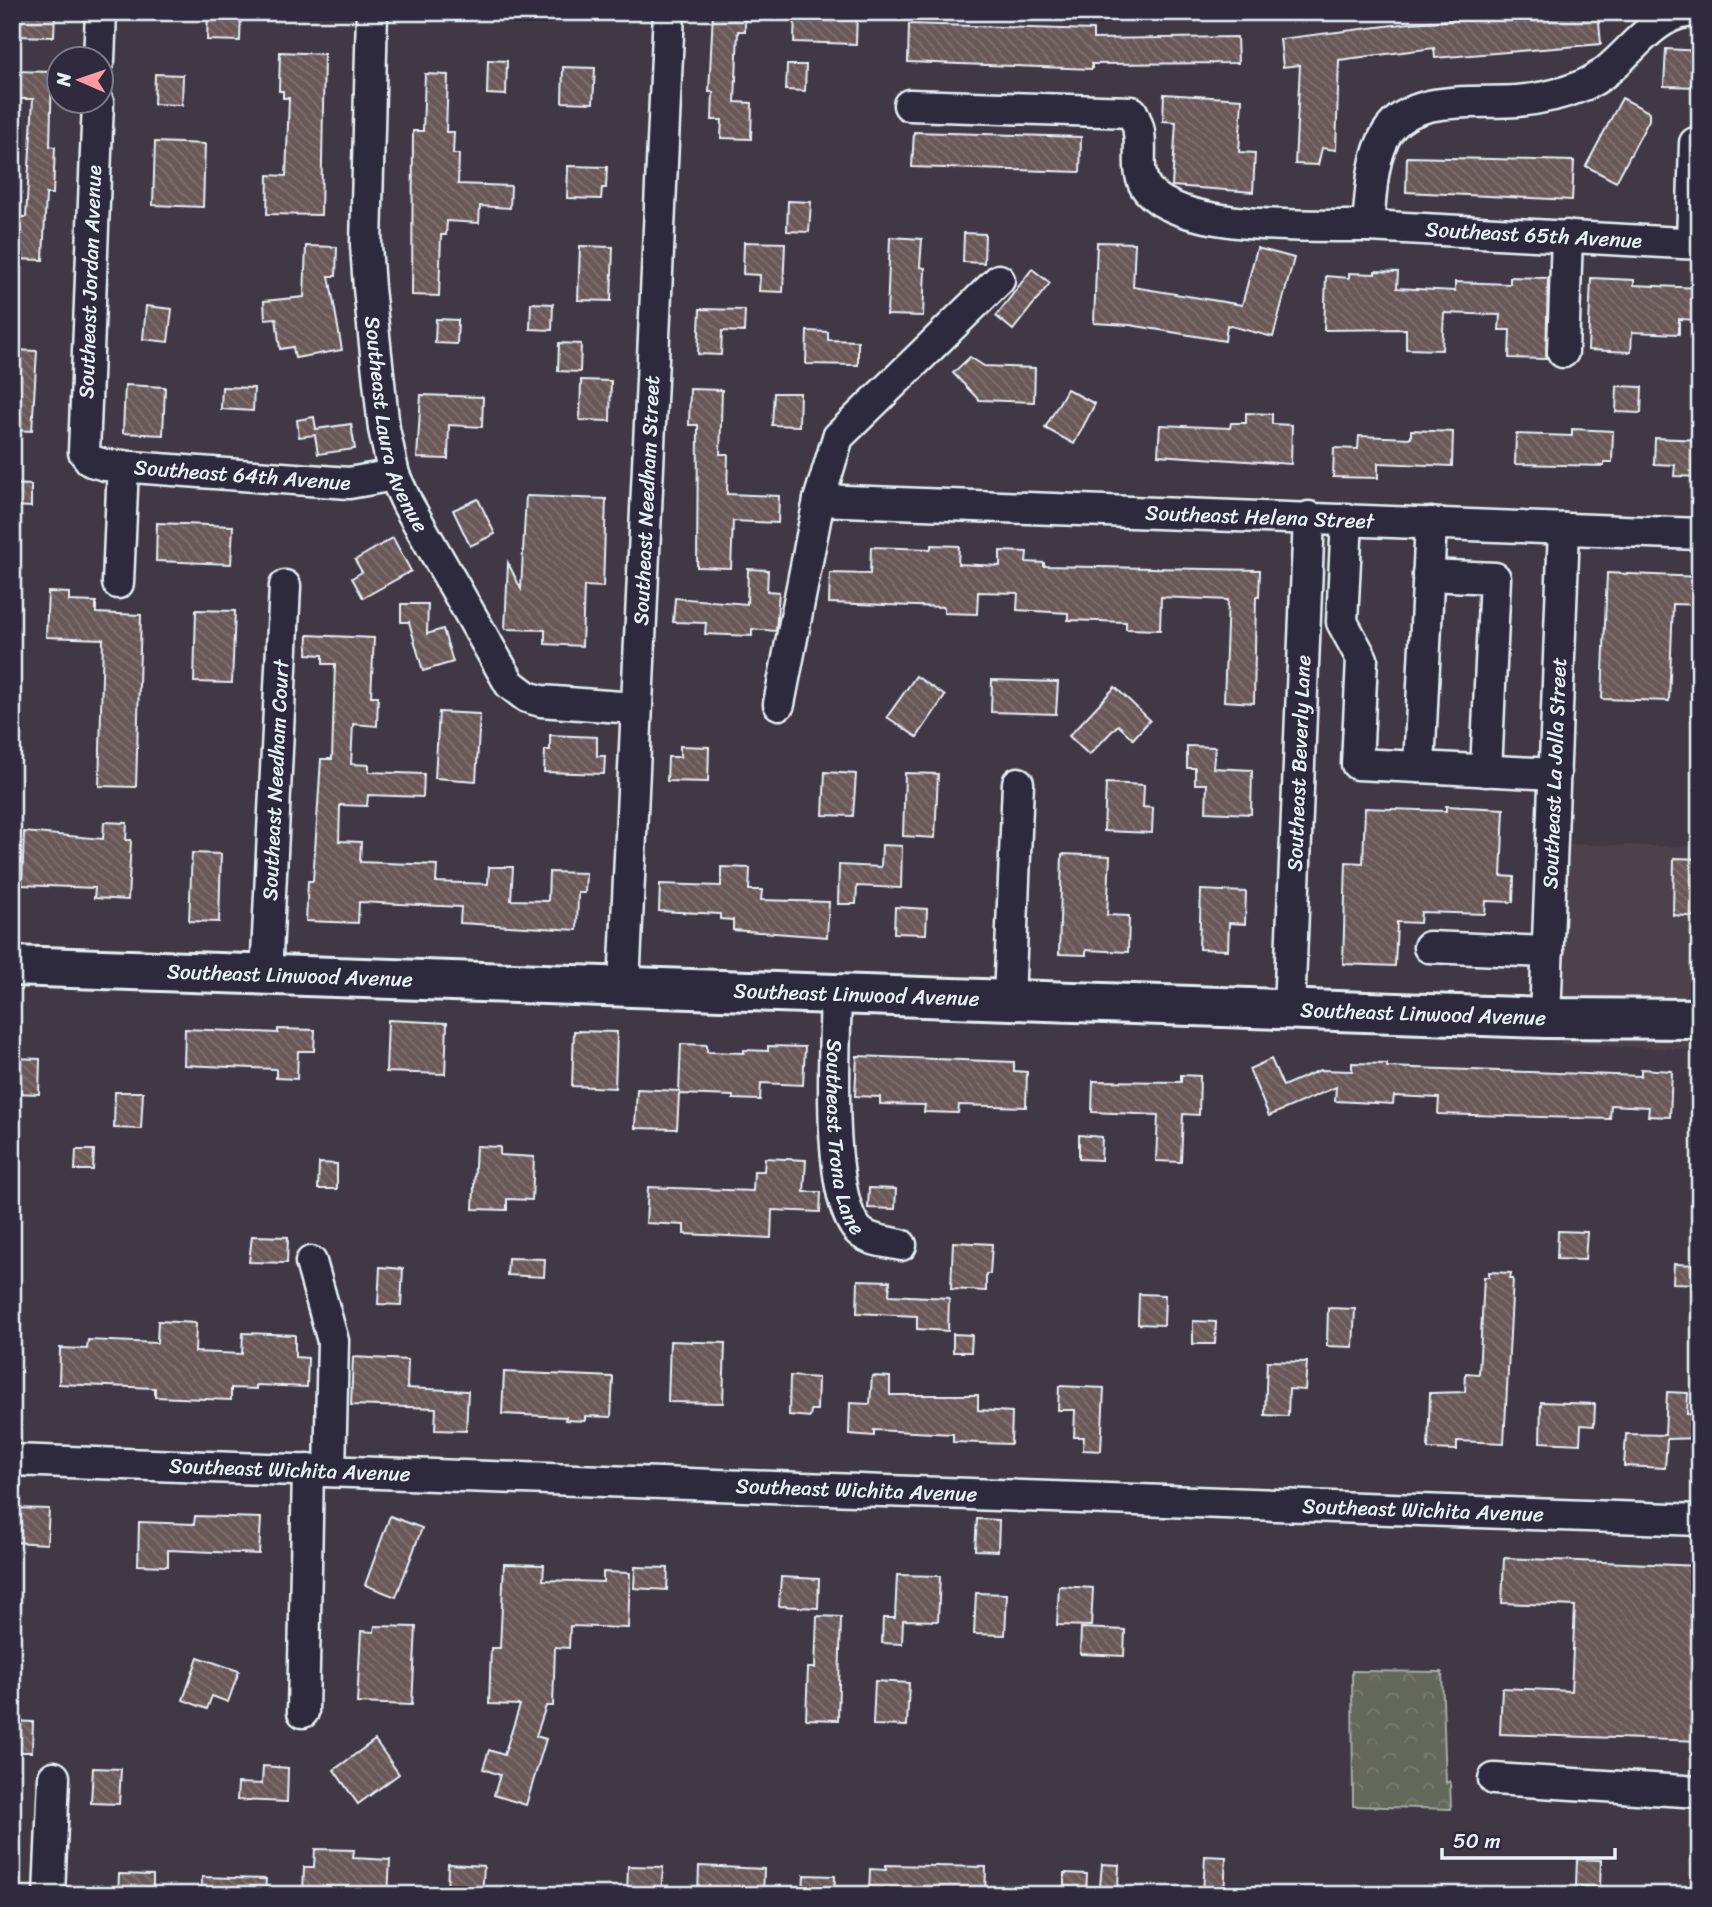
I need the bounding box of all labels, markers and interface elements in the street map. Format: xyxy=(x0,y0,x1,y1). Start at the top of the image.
north arrow xyxy=(46,46,116,116)
text: N xyxy=(47,71,80,88)
street label: Southeast Jordan Avenue xyxy=(67,164,113,400)
street label: Southeast 65th Avenue xyxy=(1424,210,1643,260)
street label: Southeast Laura Avenue xyxy=(353,314,439,540)
street label: Southeast Needham Street xyxy=(622,375,671,626)
street label: Southeast 64th Avenue xyxy=(133,448,352,502)
street label: Southeast Helena Street xyxy=(1145,494,1376,540)
street label: Southeast Beverly Lane xyxy=(1276,654,1322,872)
street label: Southeast Needham Court xyxy=(251,657,300,902)
street label: Southeast La Jolla Street xyxy=(1531,657,1578,890)
street label: Southeast Linwood Avenue xyxy=(166,952,414,999)
street label: Southeast Linwood Avenue xyxy=(733,971,980,1018)
street label: Southeast Linwood Avenue xyxy=(1300,991,1547,1037)
street label: Southeast Trona Lane xyxy=(815,1038,875,1245)
street label: Southeast Wichita Avenue xyxy=(168,1447,411,1493)
street label: Southeast Wichita Avenue xyxy=(735,1467,978,1513)
street label: Southeast Wichita Avenue xyxy=(1302,1487,1545,1533)
scale bar xyxy=(1442,1816,1616,1860)
text: 50 m xyxy=(1453,1822,1501,1860)

